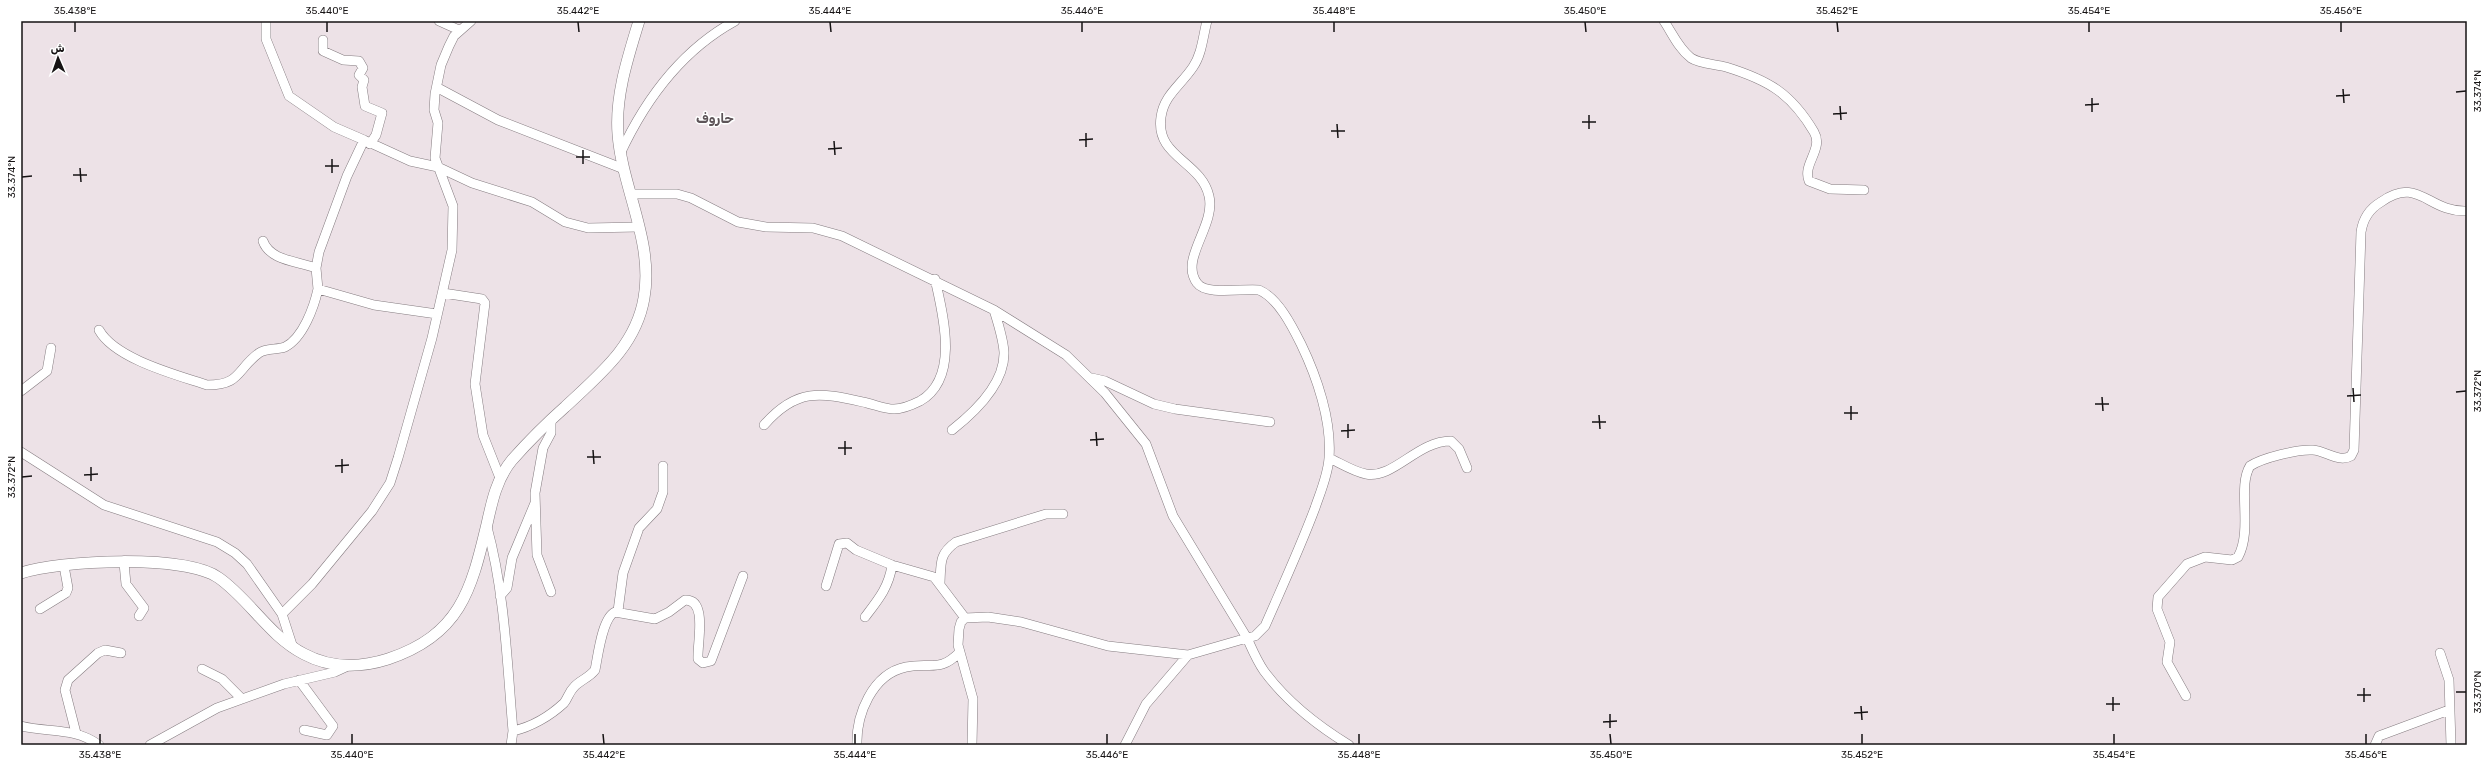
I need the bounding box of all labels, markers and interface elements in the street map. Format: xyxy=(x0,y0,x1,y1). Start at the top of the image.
text: 35.438°E xyxy=(54,5,96,17)
text: 35.440°E xyxy=(306,5,348,17)
text: 35.442°E xyxy=(557,5,599,17)
text: 35.444°E xyxy=(809,5,851,17)
text: 35.446°E xyxy=(1061,5,1103,17)
text: 35.448°E xyxy=(1313,5,1355,17)
text: 35.450°E xyxy=(1564,5,1606,17)
text: 35.452°E xyxy=(1816,5,1858,17)
text: 35.454°E xyxy=(2068,5,2110,17)
text: 35.456°E xyxy=(2320,5,2362,17)
north arrow xyxy=(38,38,78,78)
text: ش xyxy=(50,42,65,55)
text: 33.374°N xyxy=(2472,70,2484,112)
district label: حاروف xyxy=(696,111,734,126)
text: 33.374°N xyxy=(6,156,18,198)
text: 33.372°N xyxy=(2472,370,2484,412)
text: 33.372°N xyxy=(6,456,18,498)
text: 33.370°N xyxy=(2472,671,2484,713)
text: 35.438°E xyxy=(79,749,121,761)
text: 35.440°E xyxy=(331,749,373,761)
text: 35.442°E xyxy=(583,749,625,761)
text: 35.444°E xyxy=(834,749,876,761)
text: 35.446°E xyxy=(1086,749,1128,761)
text: 35.448°E xyxy=(1338,749,1380,761)
text: 35.450°E xyxy=(1590,749,1632,761)
text: 35.452°E xyxy=(1841,749,1883,761)
text: 35.454°E xyxy=(2093,749,2135,761)
text: 35.456°E xyxy=(2345,749,2387,761)

